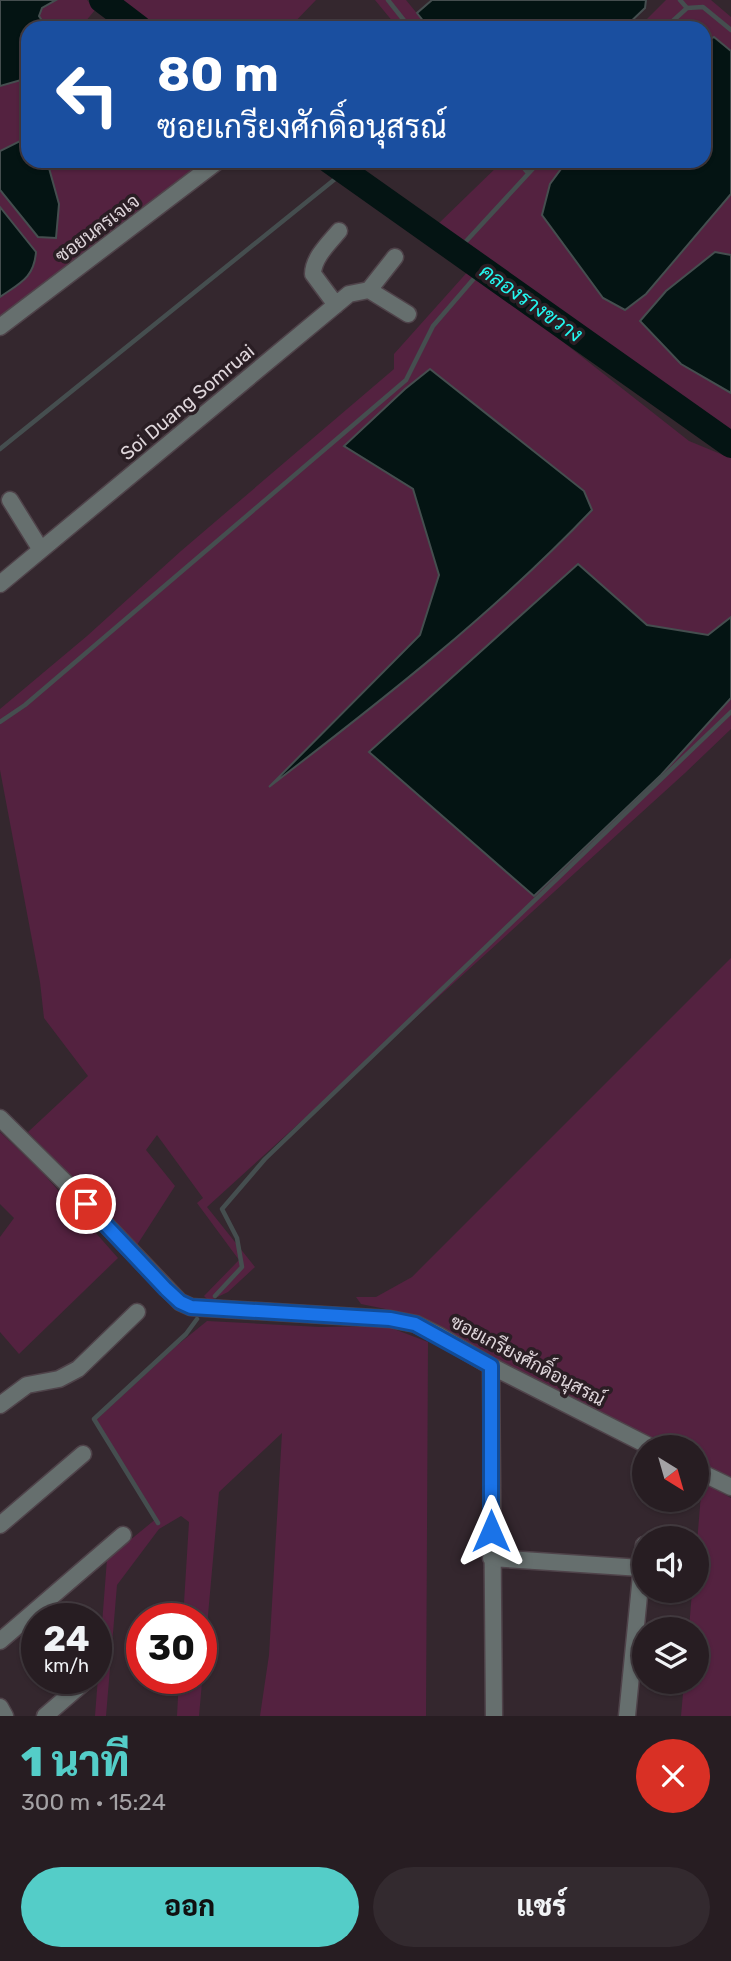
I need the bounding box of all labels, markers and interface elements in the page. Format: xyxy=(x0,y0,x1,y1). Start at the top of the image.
text: 80 m xyxy=(157,45,279,103)
icon: left xyxy=(42,49,133,140)
text: ซอยเกรียงศักดิ์อนุสรณ์ xyxy=(157,108,447,146)
street label: ซอยนครเจเจ xyxy=(51,189,144,267)
water label: คลองรางขวาง xyxy=(475,258,587,347)
street label: Soi Duang Somruai xyxy=(116,340,259,465)
pin xyxy=(56,1174,116,1234)
icon: arrive xyxy=(67,1185,105,1223)
street label: ซอยเกรียงศักดิ์อนุสรณ์ xyxy=(446,1304,613,1412)
north arrow xyxy=(632,1435,709,1512)
map controls xyxy=(632,1435,709,1694)
position arrow xyxy=(454,1494,528,1568)
button: sound xyxy=(632,1526,709,1603)
speed limit sign: 30 xyxy=(126,1603,217,1694)
button: layers xyxy=(632,1617,709,1694)
text: 24 xyxy=(43,1618,90,1660)
text: km/h xyxy=(44,1655,89,1677)
text: 1 นาที xyxy=(21,1737,130,1787)
button: close xyxy=(636,1739,710,1813)
text: 300 m · 15:24 xyxy=(21,1788,166,1816)
button: ออก xyxy=(21,1867,359,1947)
button: แชร์ xyxy=(373,1867,710,1947)

